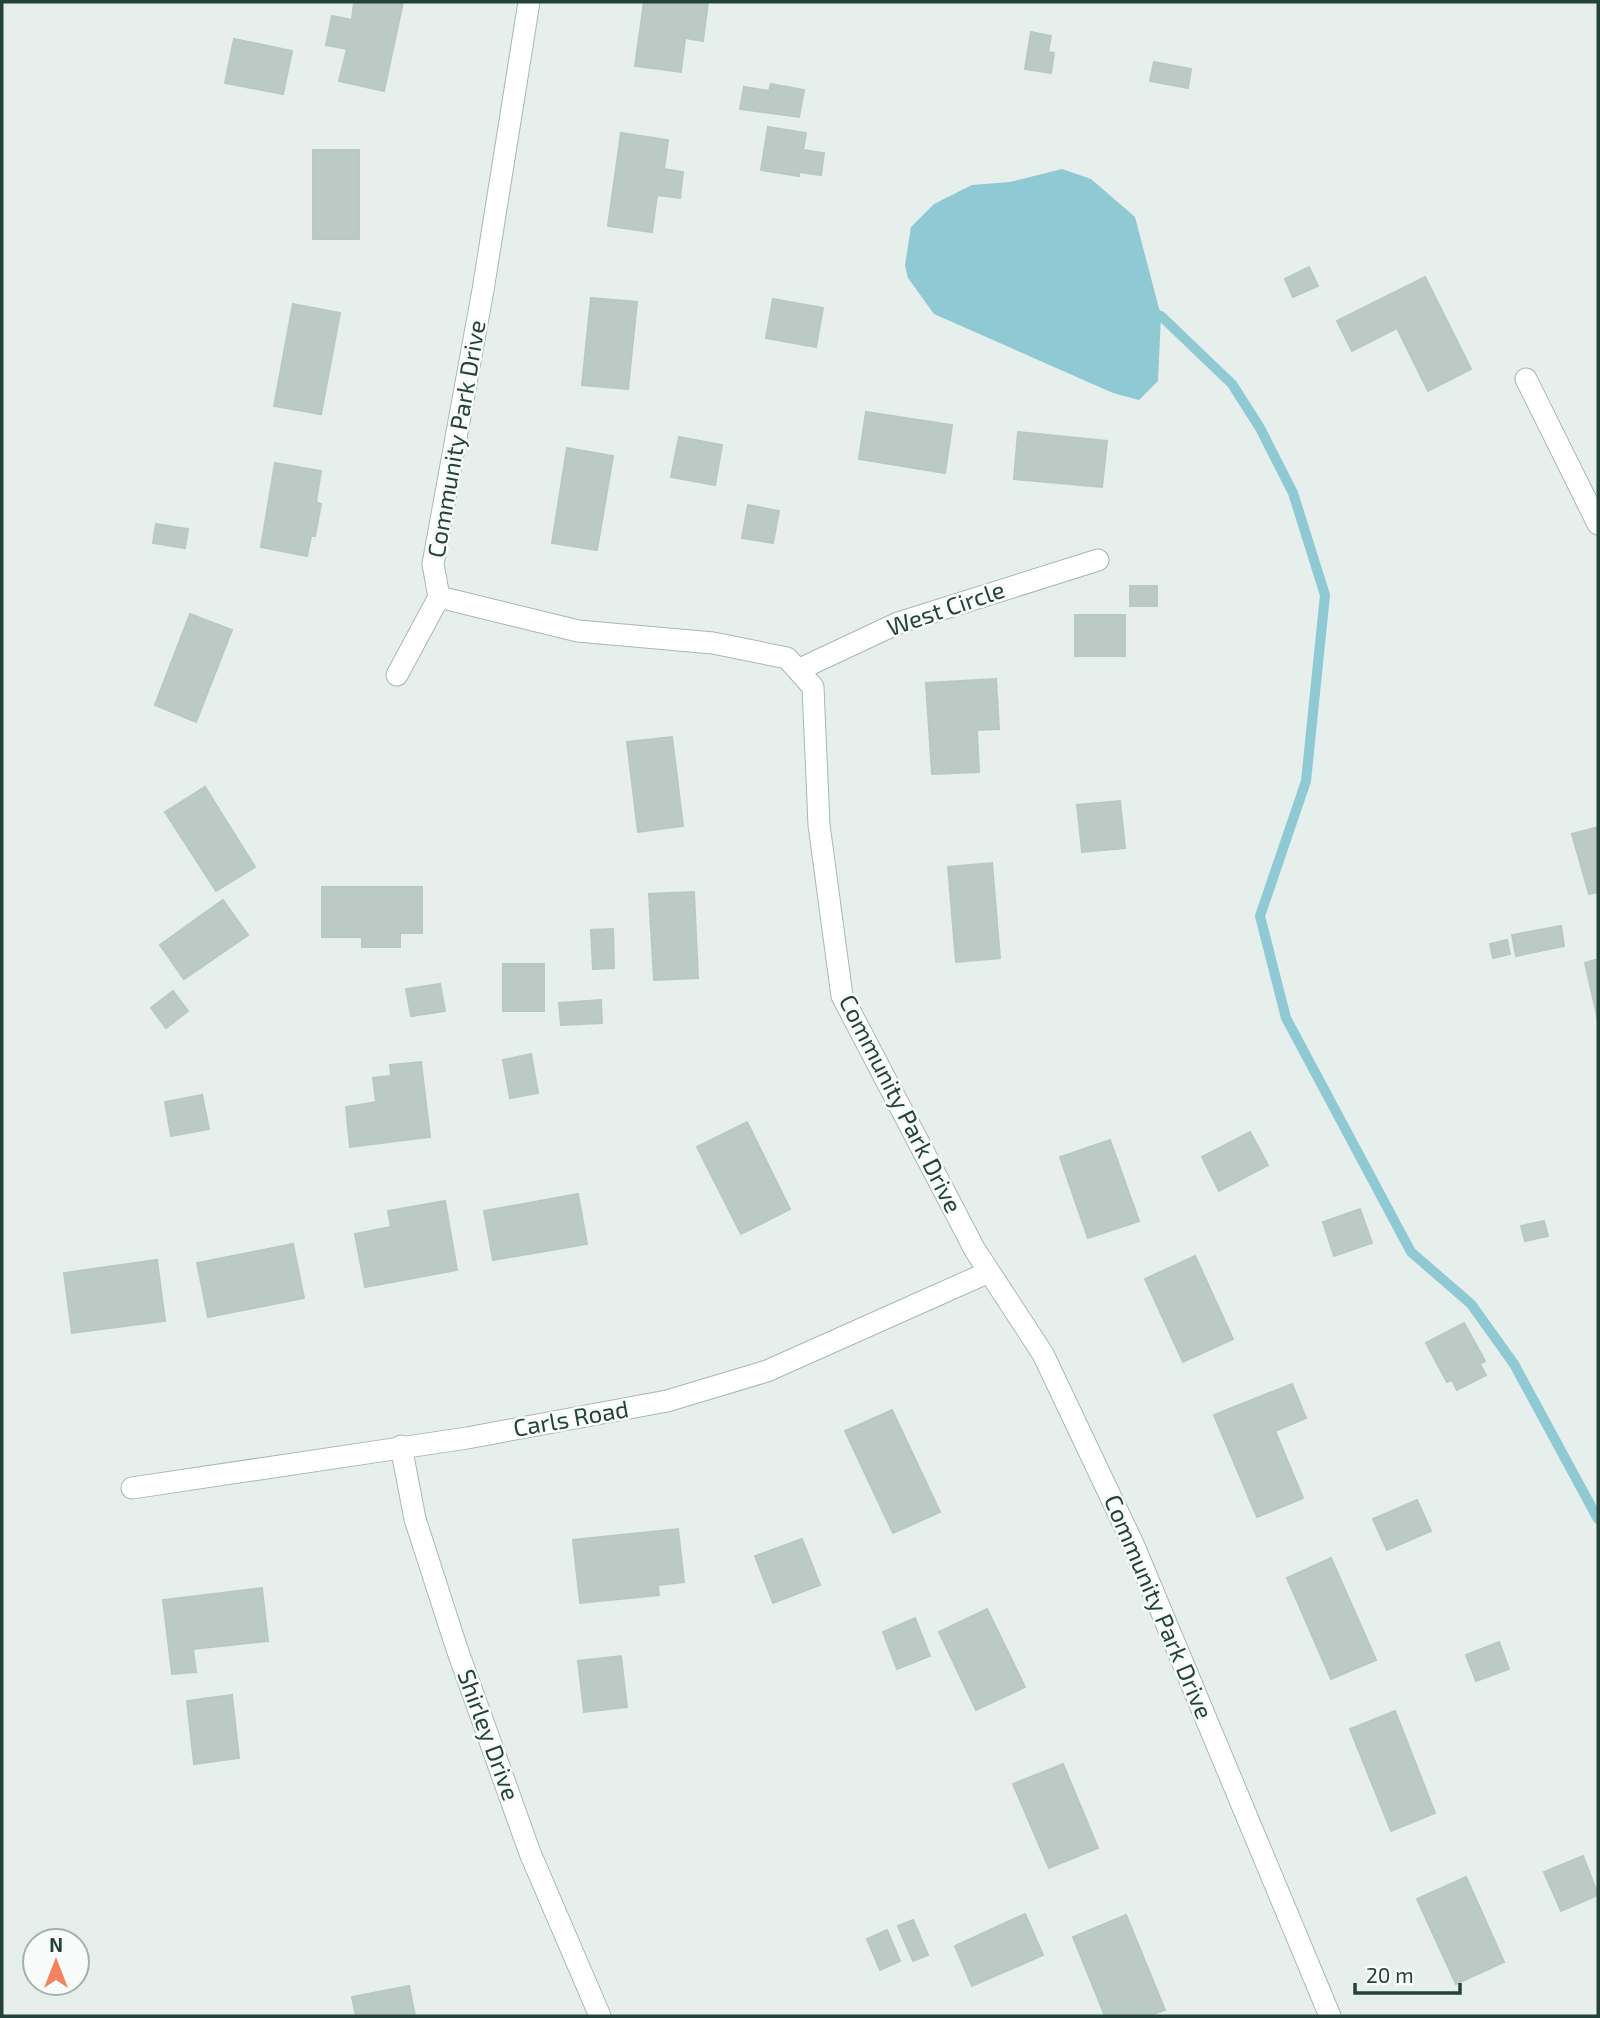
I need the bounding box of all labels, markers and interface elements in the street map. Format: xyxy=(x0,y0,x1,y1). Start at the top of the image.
street label: Community Park Drive xyxy=(420,318,491,560)
street label: West Circle xyxy=(883,574,1008,641)
street label: Community Park Drive xyxy=(834,989,969,1217)
street label: Carls Road xyxy=(511,1393,631,1442)
street label: Community Park Drive xyxy=(1099,1490,1220,1723)
street label: Shirley Drive xyxy=(452,1665,527,1804)
north arrow xyxy=(21,1927,91,1997)
text: N xyxy=(49,1933,63,1956)
scale bar xyxy=(1355,1952,1460,1996)
text: 20 m xyxy=(1366,1962,1414,1987)

